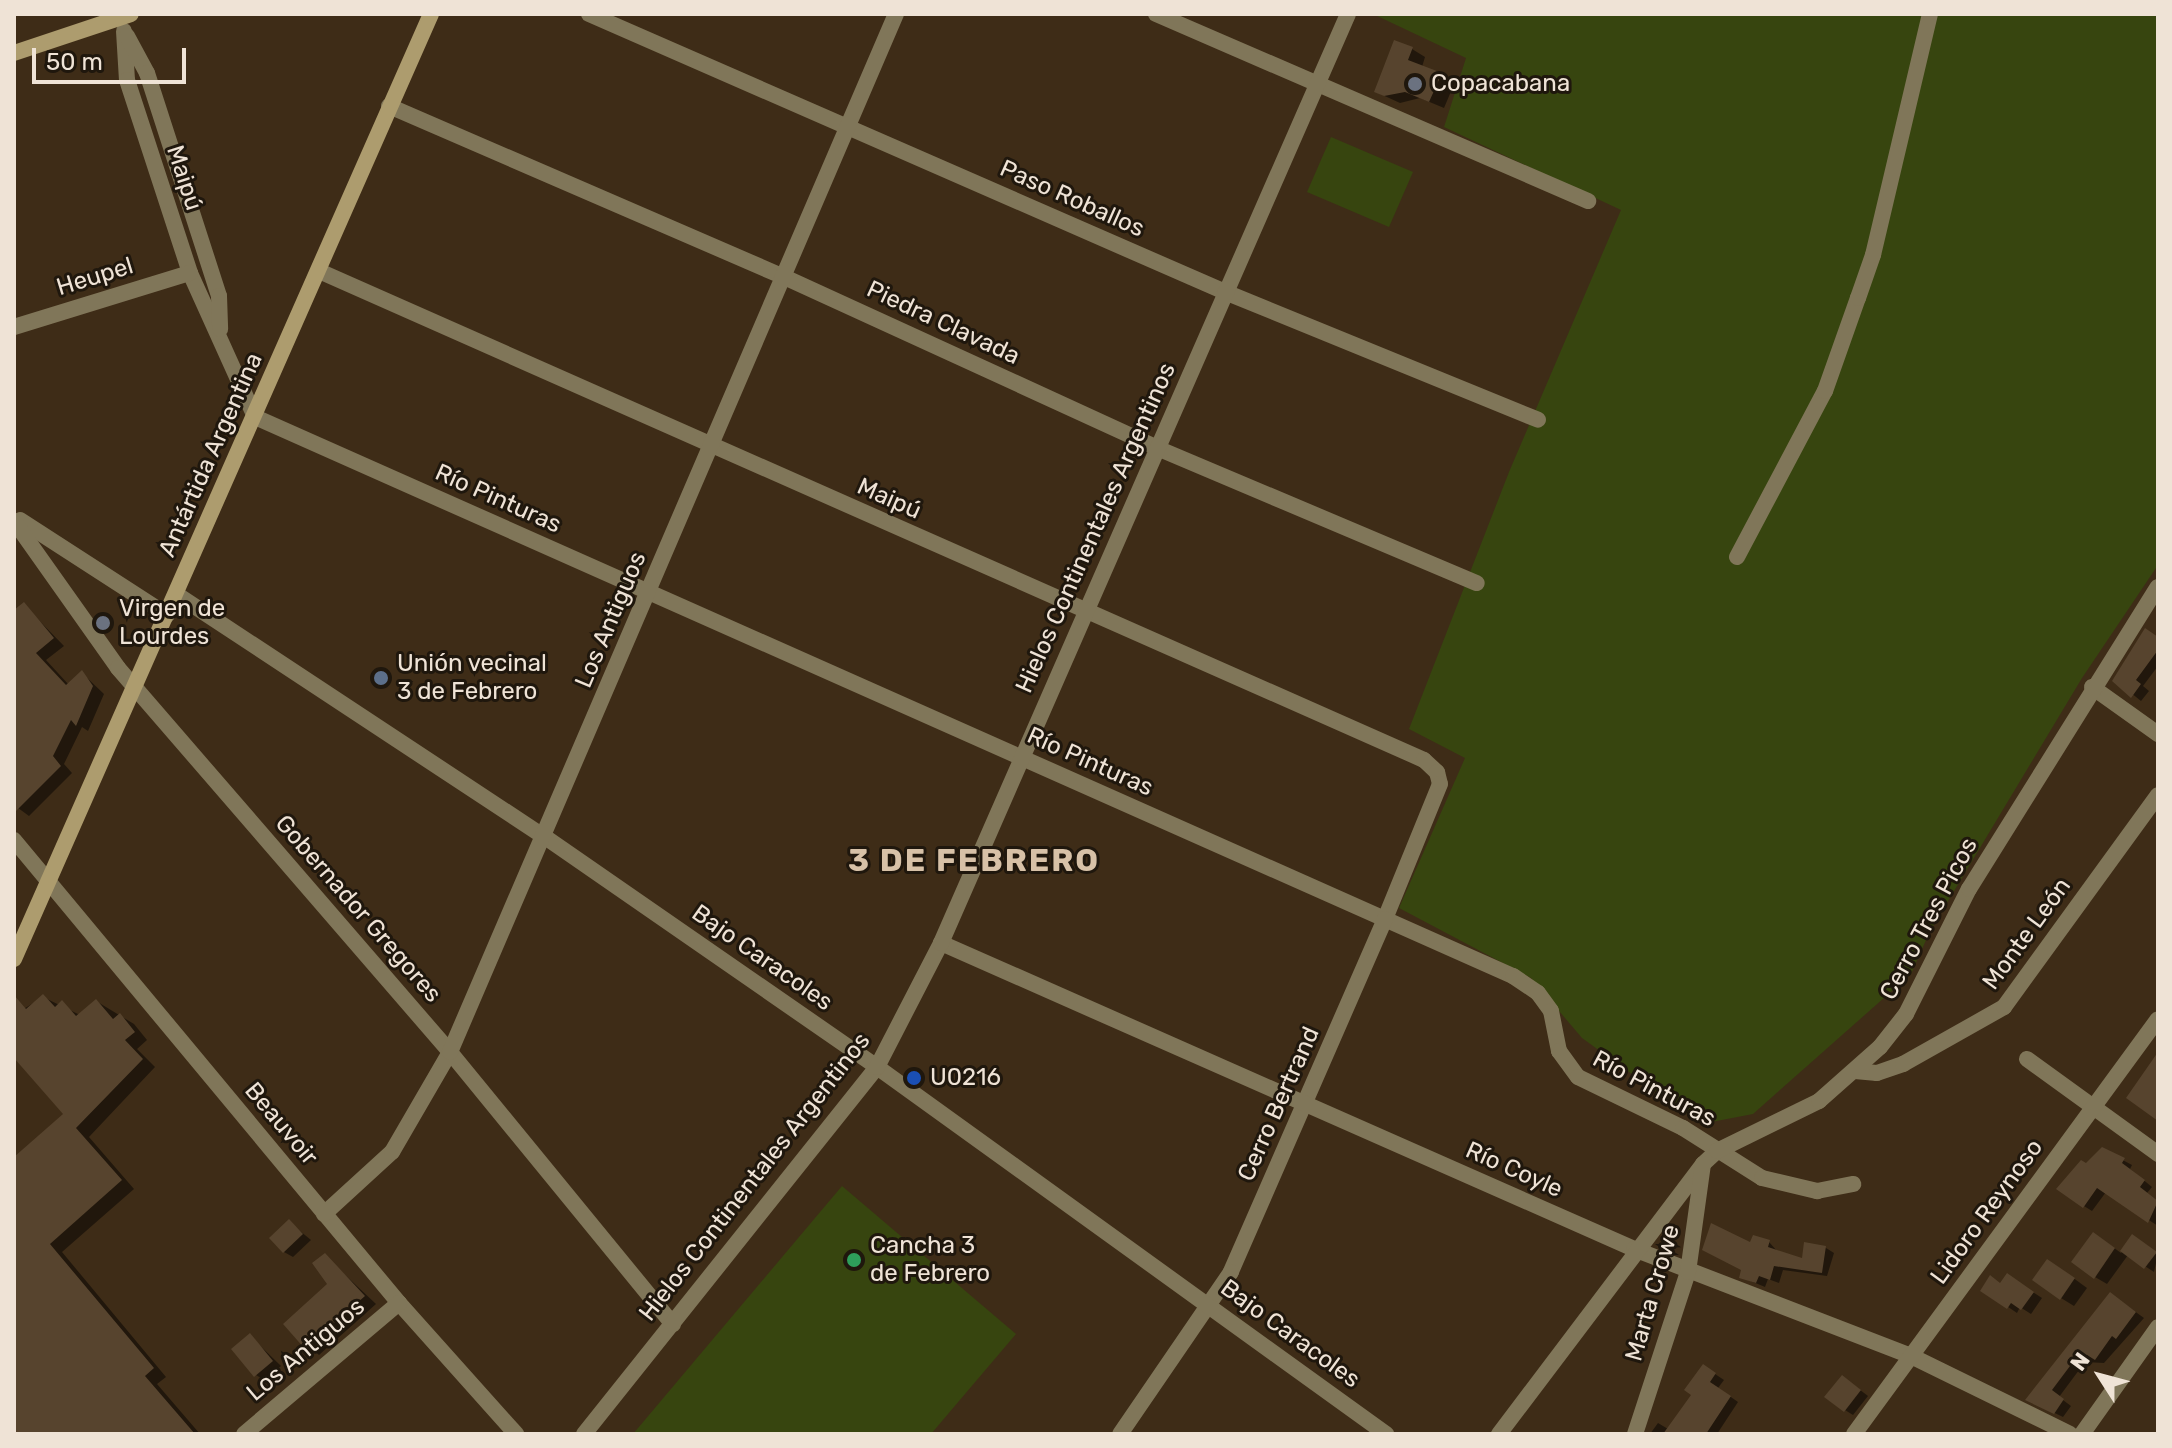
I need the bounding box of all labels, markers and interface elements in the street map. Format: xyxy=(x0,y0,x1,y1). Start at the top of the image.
scale bar xyxy=(36,32,190,82)
text: 50 m xyxy=(46,48,103,76)
place label: Copacabana xyxy=(1431,70,1570,98)
marker: Copacabana xyxy=(1406,75,1424,93)
street label: Maipú xyxy=(160,142,208,214)
street label: Paso Roballos xyxy=(995,154,1149,244)
street label: Heupel xyxy=(53,252,137,302)
street label: Piedra Clavada xyxy=(862,275,1024,371)
street label: Antártida Argentina xyxy=(153,348,269,562)
street label: Hielos Continentales Argentinos xyxy=(1010,358,1182,698)
street label: Río Pinturas xyxy=(430,458,566,540)
street label: Maipú xyxy=(853,472,925,526)
street label: Los Antiguos xyxy=(569,547,653,693)
place label: Virgen de Lourdes xyxy=(119,595,225,651)
marker: Virgen de Lourdes xyxy=(94,614,112,632)
place label: Unión vecinal 3 de Febrero xyxy=(397,650,547,706)
marker: Unión vecinal 3 de Febrero xyxy=(372,669,390,687)
street label: Río Pinturas xyxy=(1022,721,1158,803)
street label: Gobernador Gregores xyxy=(269,809,447,1009)
street label: Cerro Tres Picos xyxy=(1874,833,1984,1005)
district label: 3 DE FEBRERO xyxy=(848,841,1100,879)
street label: Monte León xyxy=(1977,873,2077,995)
street label: Bajo Caracoles xyxy=(686,899,838,1017)
street label: Cerro Bertrand xyxy=(1232,1022,1326,1186)
street label: Hielos Continentales Argentinos xyxy=(633,1027,877,1327)
street label: Río Pinturas xyxy=(1588,1045,1720,1133)
place label: U0216 xyxy=(930,1064,1001,1092)
marker: U0216 xyxy=(905,1069,923,1087)
street label: Beauvoir xyxy=(238,1077,324,1171)
street label: Lidoro Reynoso xyxy=(1925,1134,2049,1290)
street label: Río Coyle xyxy=(1461,1136,1567,1204)
street label: Marta Crowe xyxy=(1620,1221,1686,1365)
place label: Cancha 3 de Febrero xyxy=(870,1232,990,1288)
marker: Cancha 3 de Febrero xyxy=(845,1251,863,1269)
street label: Bajo Caracoles xyxy=(1215,1274,1365,1394)
street label: Los Antiguos xyxy=(241,1292,371,1408)
north arrow xyxy=(2060,1336,2140,1416)
text: N xyxy=(2065,1347,2096,1376)

